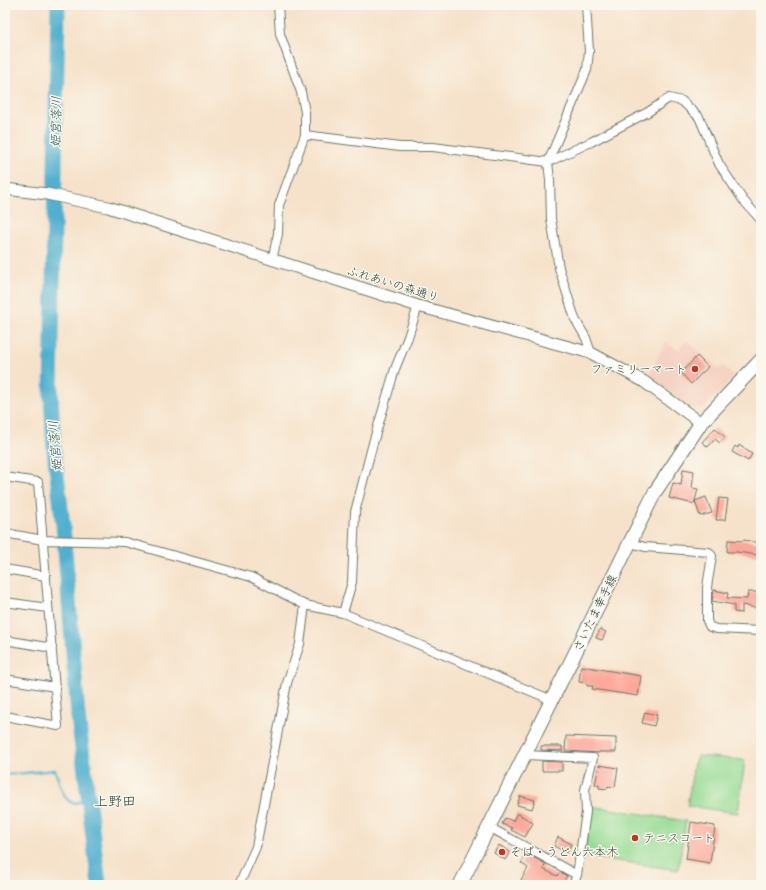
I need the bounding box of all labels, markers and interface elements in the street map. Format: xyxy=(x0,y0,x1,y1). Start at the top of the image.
water label: 姫宮落川 xyxy=(48,96,64,148)
street label: ふれあいの森通り xyxy=(345,263,441,305)
place label: ファミリーマート xyxy=(591,362,687,376)
marker: ファミリーマート xyxy=(690,364,700,374)
water label: 姫宮落川 xyxy=(45,419,65,473)
street label: さいたま幸手線 xyxy=(570,572,620,654)
district label: 上野田 xyxy=(94,793,136,810)
place label: テニスコート xyxy=(643,831,715,845)
marker: テニスコート xyxy=(630,833,640,843)
place label: そば・うどん六本木 xyxy=(510,845,618,859)
marker: そば・うどん六本木 xyxy=(497,847,507,857)

